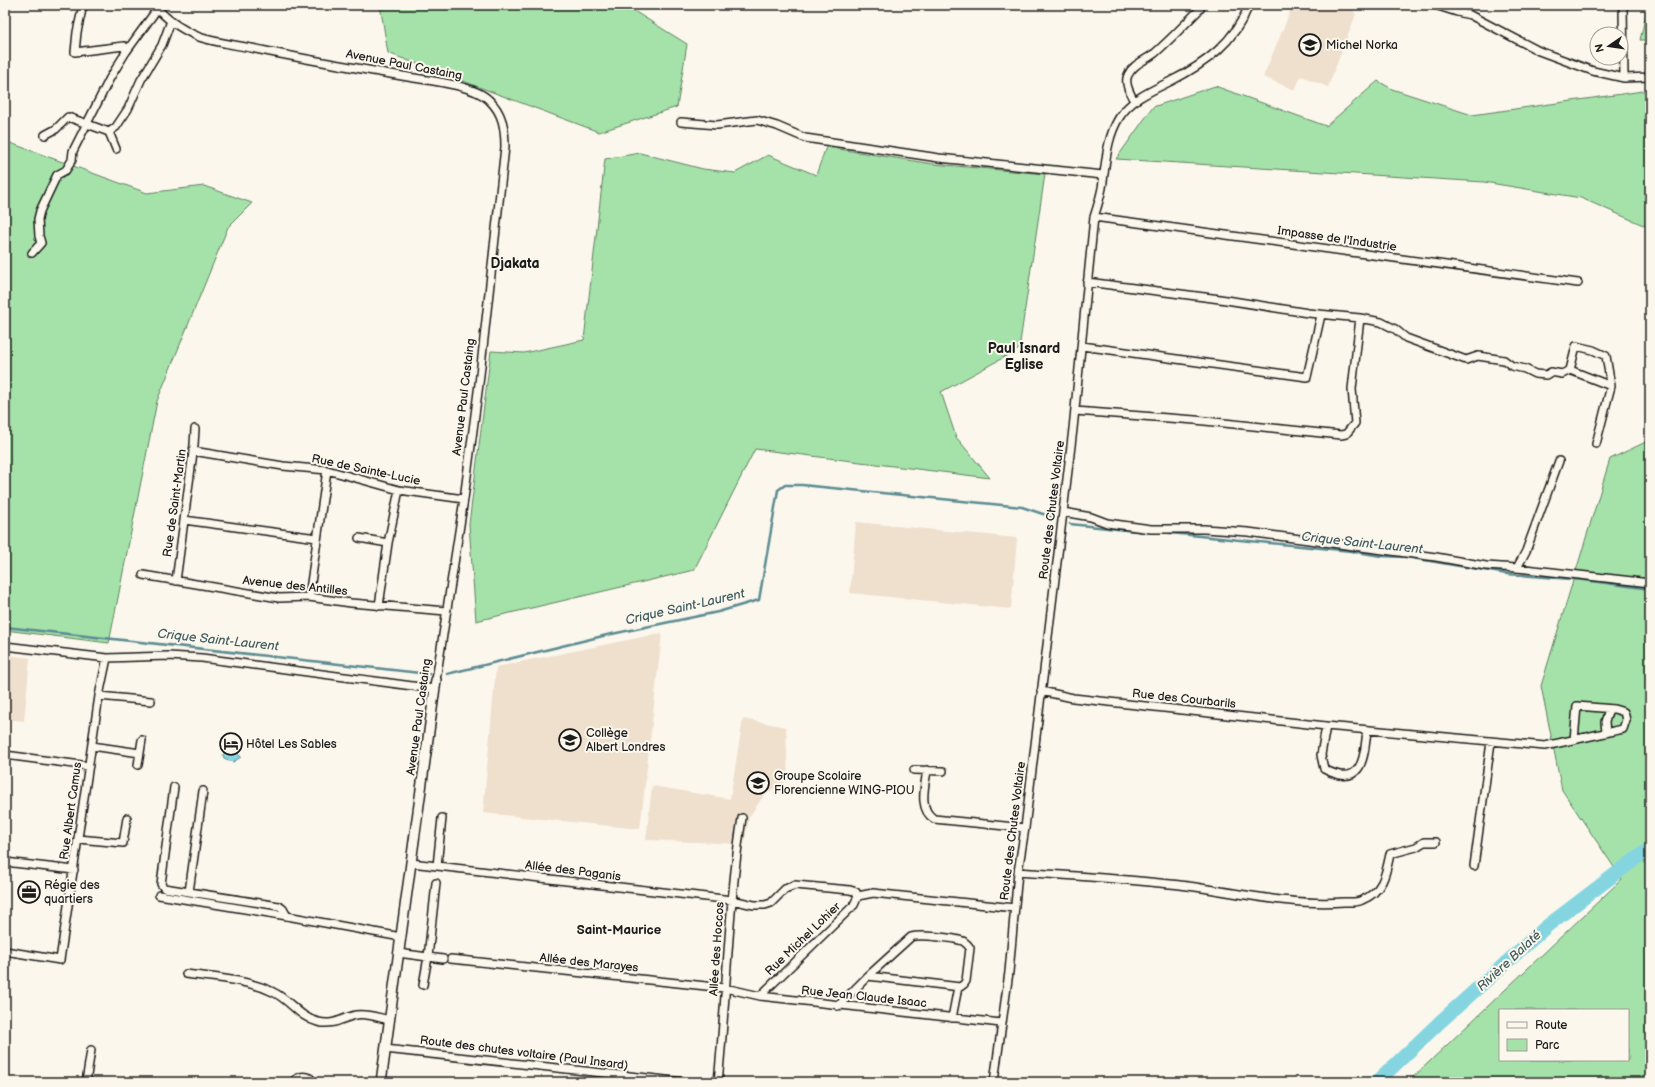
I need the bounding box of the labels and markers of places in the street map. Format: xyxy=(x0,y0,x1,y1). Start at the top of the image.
school or university icon: Michel Norka xyxy=(1297,32,1323,58)
place label: Michel Norka xyxy=(1326,38,1398,53)
place label: Collège Albert Londres xyxy=(586,726,665,755)
school or university icon: Collège Albert Londres xyxy=(557,727,583,753)
hotel icon: Hôtel Les Sables xyxy=(218,731,244,757)
place label: Hôtel Les Sables xyxy=(246,737,337,752)
place label: Groupe Scolaire Florencienne WING-PIOU xyxy=(774,769,915,798)
school or university icon: Groupe Scolaire Florencienne WING-PIOU xyxy=(745,770,771,796)
place label: Régie des quartiers xyxy=(44,878,100,907)
office icon: Régie des quartiers xyxy=(16,879,42,905)

